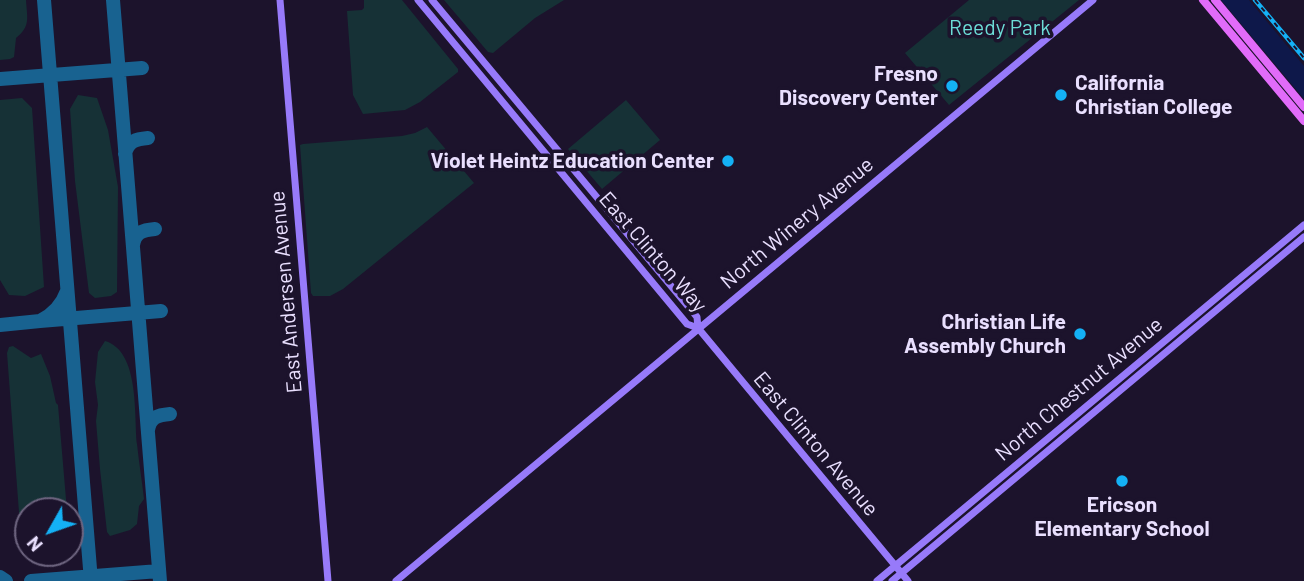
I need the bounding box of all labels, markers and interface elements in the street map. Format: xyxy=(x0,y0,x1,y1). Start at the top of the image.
park label: Reedy Park xyxy=(949,15,1051,41)
place label: Fresno Discovery Center xyxy=(779,61,938,111)
place label: California Christian College xyxy=(1075,70,1233,120)
marker: Fresno Discovery Center xyxy=(944,78,960,94)
marker: California Christian College xyxy=(1053,87,1069,103)
place label: Violet Heintz Education Center xyxy=(431,148,714,174)
street label: North Winery Avenue xyxy=(715,152,879,294)
marker: Violet Heintz Education Center xyxy=(720,153,736,169)
street label: East Clinton Way xyxy=(594,187,712,317)
street label: East Andersen Avenue xyxy=(265,190,307,394)
place label: Christian Life Assembly Church xyxy=(904,309,1066,359)
street label: North Chestnut Avenue xyxy=(990,312,1168,466)
marker: Christian Life Assembly Church xyxy=(1072,326,1088,342)
street label: East Clinton Avenue xyxy=(748,367,884,521)
marker: Ericson Elementary School xyxy=(1114,473,1130,489)
place label: Ericson Elementary School xyxy=(1034,492,1210,542)
north arrow xyxy=(14,497,84,567)
text: N xyxy=(21,532,47,557)

